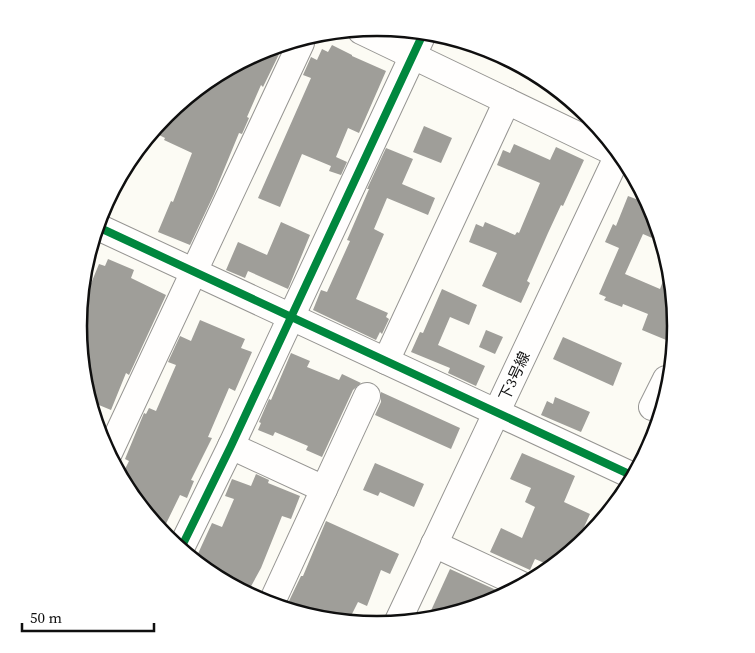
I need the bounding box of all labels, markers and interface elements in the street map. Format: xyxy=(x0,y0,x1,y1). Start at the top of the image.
street label: 下3号線 xyxy=(493,348,535,404)
scale bar xyxy=(22,600,155,632)
text: 50 m xyxy=(30,607,62,628)

